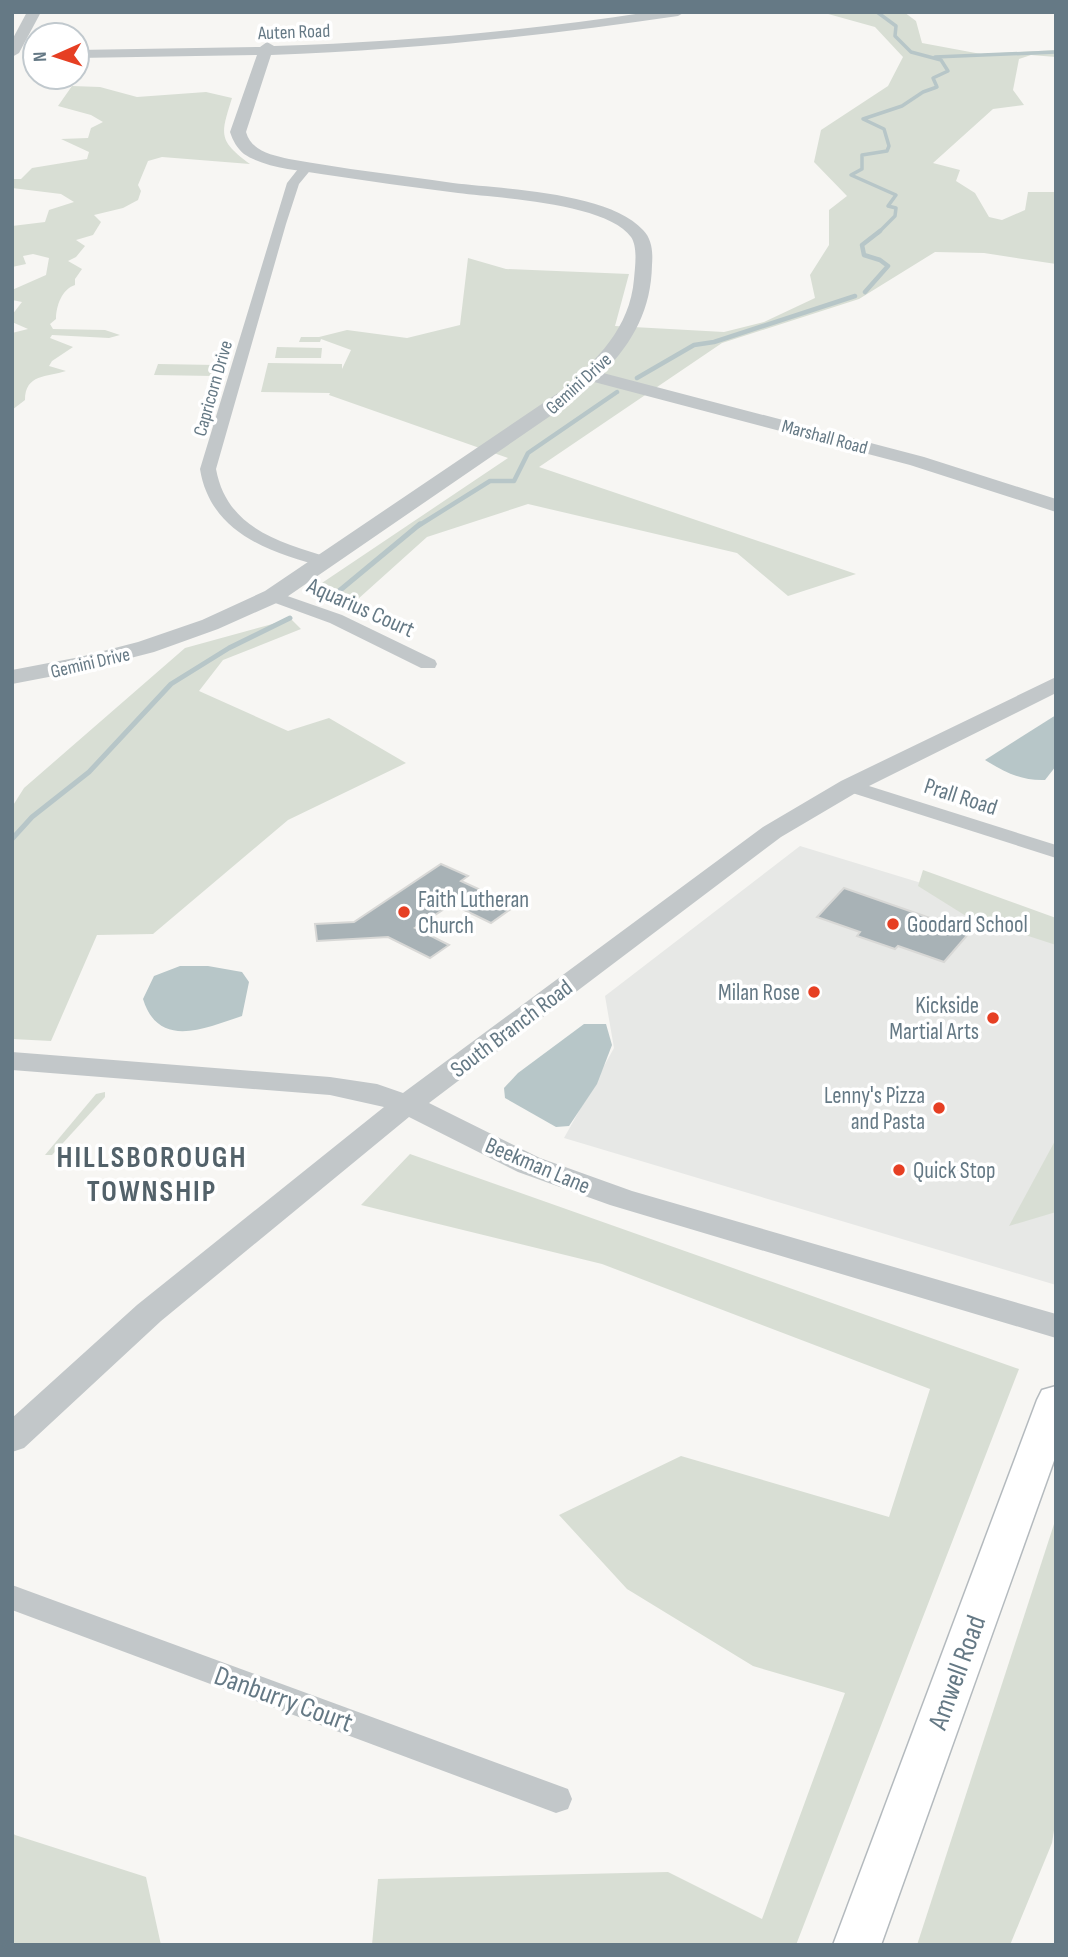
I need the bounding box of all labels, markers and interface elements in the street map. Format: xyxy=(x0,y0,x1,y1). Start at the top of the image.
street label: Auten Road xyxy=(257,20,331,45)
north arrow xyxy=(21,21,91,91)
text: N xyxy=(29,51,52,62)
street label: Capricorn Drive xyxy=(189,338,238,439)
street label: Gemini Drive xyxy=(541,349,617,420)
street label: Marshall Road xyxy=(779,415,870,460)
street label: Aquarius Court xyxy=(302,571,419,644)
street label: Gemini Drive xyxy=(48,643,132,684)
street label: Prall Road xyxy=(921,772,1001,822)
place label: Faith Lutheran Church xyxy=(418,886,529,940)
marker: Faith Lutheran Church xyxy=(396,904,412,920)
place label: Goodard School xyxy=(907,911,1028,939)
marker: Goodard School xyxy=(885,916,901,932)
street label: South Branch Road xyxy=(445,974,578,1084)
place label: Milan Rose xyxy=(718,979,800,1007)
marker: Milan Rose xyxy=(806,984,822,1000)
place label: Kickside Martial Arts xyxy=(889,992,979,1046)
marker: Kickside Martial Arts xyxy=(985,1010,1001,1026)
place label: Lenny's Pizza and Pasta xyxy=(824,1082,925,1136)
marker: Lenny's Pizza and Pasta xyxy=(931,1100,947,1116)
street label: Beekman Lane xyxy=(481,1131,594,1201)
district label: HILLSBOROUGH TOWNSHIP xyxy=(56,1140,248,1210)
place label: Quick Stop xyxy=(913,1157,996,1185)
marker: Quick Stop xyxy=(891,1162,907,1178)
street label: Amwell Road xyxy=(921,1611,993,1735)
street label: Danburry Court xyxy=(210,1659,357,1740)

